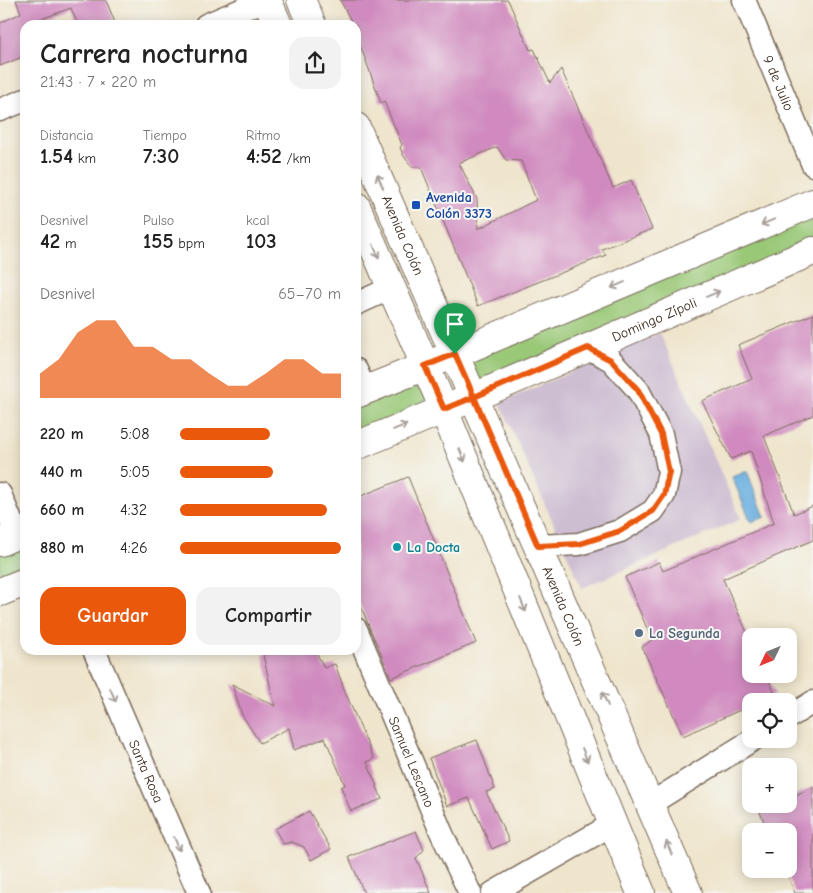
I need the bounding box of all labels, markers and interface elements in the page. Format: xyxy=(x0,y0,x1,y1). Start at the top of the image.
button: share xyxy=(289,37,341,89)
text: Carrera nocturna xyxy=(40,38,248,70)
street label: 9 de Julio xyxy=(759,53,797,113)
text: 21:43 · 7 × 220 m xyxy=(40,73,156,91)
text: Distancia xyxy=(40,127,94,144)
text: Tiempo xyxy=(143,127,187,144)
text: Ritmo xyxy=(246,127,281,144)
text: 1.54 xyxy=(40,144,73,168)
text: 7:30 xyxy=(143,144,179,168)
text: 4:52 xyxy=(246,144,282,168)
text: km xyxy=(73,150,96,167)
text: /km xyxy=(282,150,311,167)
one-way arrow xyxy=(374,174,384,189)
place label: Avenida Colón 3373 xyxy=(426,189,492,222)
street label: Avenida Colón xyxy=(378,193,427,278)
marker: Avenida Colón 3373 xyxy=(410,199,422,211)
text: Desnivel xyxy=(40,212,88,229)
text: Pulso xyxy=(143,212,174,229)
text: kcal xyxy=(246,212,270,229)
one-way arrow xyxy=(761,218,776,227)
text: 42 xyxy=(40,229,60,253)
text: 155 xyxy=(143,229,174,253)
text: 103 xyxy=(246,229,277,253)
text: m xyxy=(60,235,77,252)
text: bpm xyxy=(174,235,205,252)
one-way arrow xyxy=(371,243,381,258)
one-way arrow xyxy=(611,281,626,291)
text: Desnivel xyxy=(40,285,95,303)
text: 65–70 m xyxy=(278,285,341,303)
one-way arrow xyxy=(705,288,720,298)
street label: Domingo Zípoli xyxy=(609,294,699,346)
pin xyxy=(434,303,476,354)
icon: arrive xyxy=(441,310,469,338)
one-way arrow xyxy=(392,422,407,432)
text: 220 m xyxy=(40,425,84,443)
text: 5:08 xyxy=(120,425,150,443)
one-way arrow xyxy=(458,446,467,462)
text: 440 m xyxy=(40,463,83,481)
text: 5:05 xyxy=(120,463,150,481)
text: 660 m xyxy=(40,501,84,519)
text: 4:32 xyxy=(120,501,147,519)
text: 880 m xyxy=(40,539,84,557)
text: 4:26 xyxy=(120,539,148,557)
place label: La Docta xyxy=(407,539,460,556)
marker: La Docta xyxy=(391,541,403,553)
street label: Avenida Colón xyxy=(538,564,588,649)
button: Guardar xyxy=(40,587,186,645)
button: Compartir xyxy=(196,587,341,645)
one-way arrow xyxy=(519,597,529,612)
place label: La Segunda xyxy=(649,625,720,642)
marker: La Segunda xyxy=(633,627,645,639)
north arrow xyxy=(742,628,798,682)
map controls xyxy=(742,628,797,878)
one-way arrow xyxy=(108,687,118,702)
one-way arrow xyxy=(599,692,609,707)
button: locate xyxy=(742,693,797,748)
street label: Samuel Lescano xyxy=(385,714,438,810)
street label: Santa Rosa xyxy=(125,737,167,805)
one-way arrow xyxy=(581,747,590,762)
button: + xyxy=(742,758,797,813)
button: − xyxy=(742,823,797,878)
one-way arrow xyxy=(173,836,183,851)
one-way arrow xyxy=(663,841,673,856)

